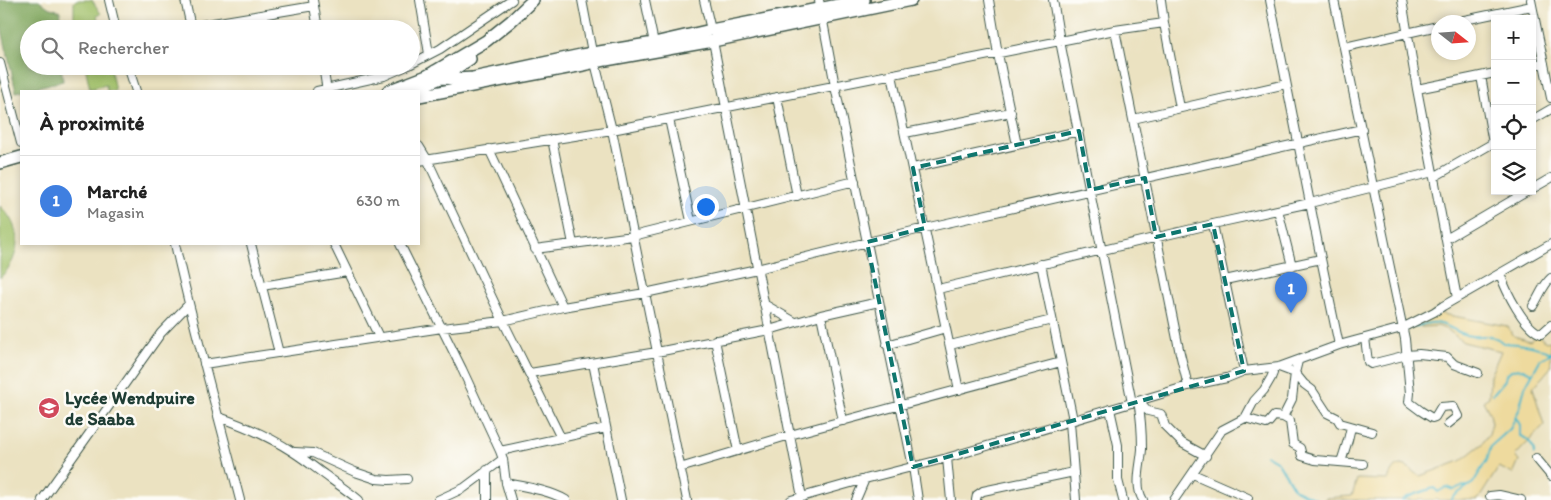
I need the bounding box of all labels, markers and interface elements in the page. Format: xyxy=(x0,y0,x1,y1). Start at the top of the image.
north arrow xyxy=(1431,15,1476,60)
map controls xyxy=(1491,15,1536,195)
button: + xyxy=(1491,15,1536,60)
search box xyxy=(20,20,420,75)
icon: search xyxy=(38,34,66,62)
text: Rechercher xyxy=(78,36,169,59)
button: − xyxy=(1491,60,1536,105)
button: locate xyxy=(1491,105,1536,150)
text: À proximité xyxy=(40,110,145,135)
button: layers xyxy=(1491,150,1536,195)
text: Marché xyxy=(87,180,147,203)
text: 1 xyxy=(52,191,60,210)
text: 630 m xyxy=(356,191,400,210)
your location xyxy=(693,194,719,220)
text: Magasin xyxy=(87,203,144,222)
pin: 1 xyxy=(1275,272,1307,313)
place label: Lycée Wendpuire de Saaba xyxy=(65,387,195,430)
school or university icon: Lycée Wendpuire de Saaba xyxy=(37,396,61,420)

